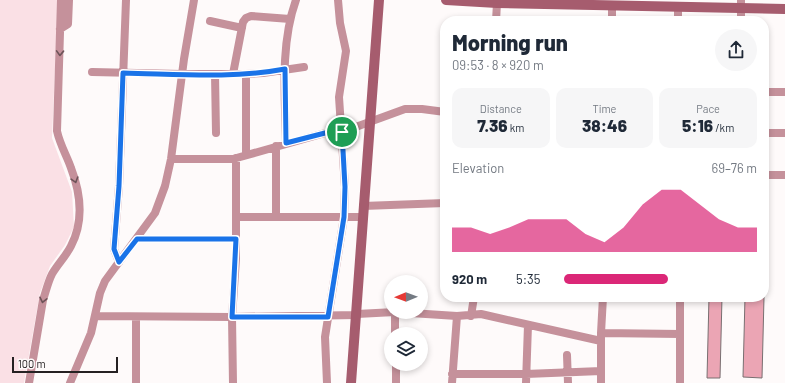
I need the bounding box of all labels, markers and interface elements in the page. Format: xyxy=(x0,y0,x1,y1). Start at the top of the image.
text: Morning run xyxy=(452,29,568,55)
button: share xyxy=(715,29,757,71)
one-way arrow xyxy=(55,50,64,56)
text: 09:53 · 8 × 920 m xyxy=(452,57,544,73)
text: Distance xyxy=(480,102,522,115)
text: Time xyxy=(593,102,616,115)
text: Pace xyxy=(696,102,720,115)
pin xyxy=(325,115,359,149)
text: 7.36 xyxy=(477,115,508,135)
text: 38:46 xyxy=(582,115,627,135)
text: 5:16 xyxy=(682,115,713,135)
icon: arrive xyxy=(331,121,353,143)
text: km xyxy=(508,121,524,134)
text: /km xyxy=(713,121,734,134)
text: Elevation xyxy=(452,160,504,176)
text: 69–76 m xyxy=(711,160,757,176)
one-way arrow xyxy=(70,176,79,183)
text: 920 m xyxy=(452,271,487,287)
text: 5:35 xyxy=(516,271,540,287)
north arrow xyxy=(384,275,428,319)
map controls xyxy=(384,275,428,371)
one-way arrow xyxy=(40,297,48,304)
button: layers xyxy=(384,327,428,371)
scale bar xyxy=(12,355,118,374)
text: 100 m xyxy=(18,357,46,370)

